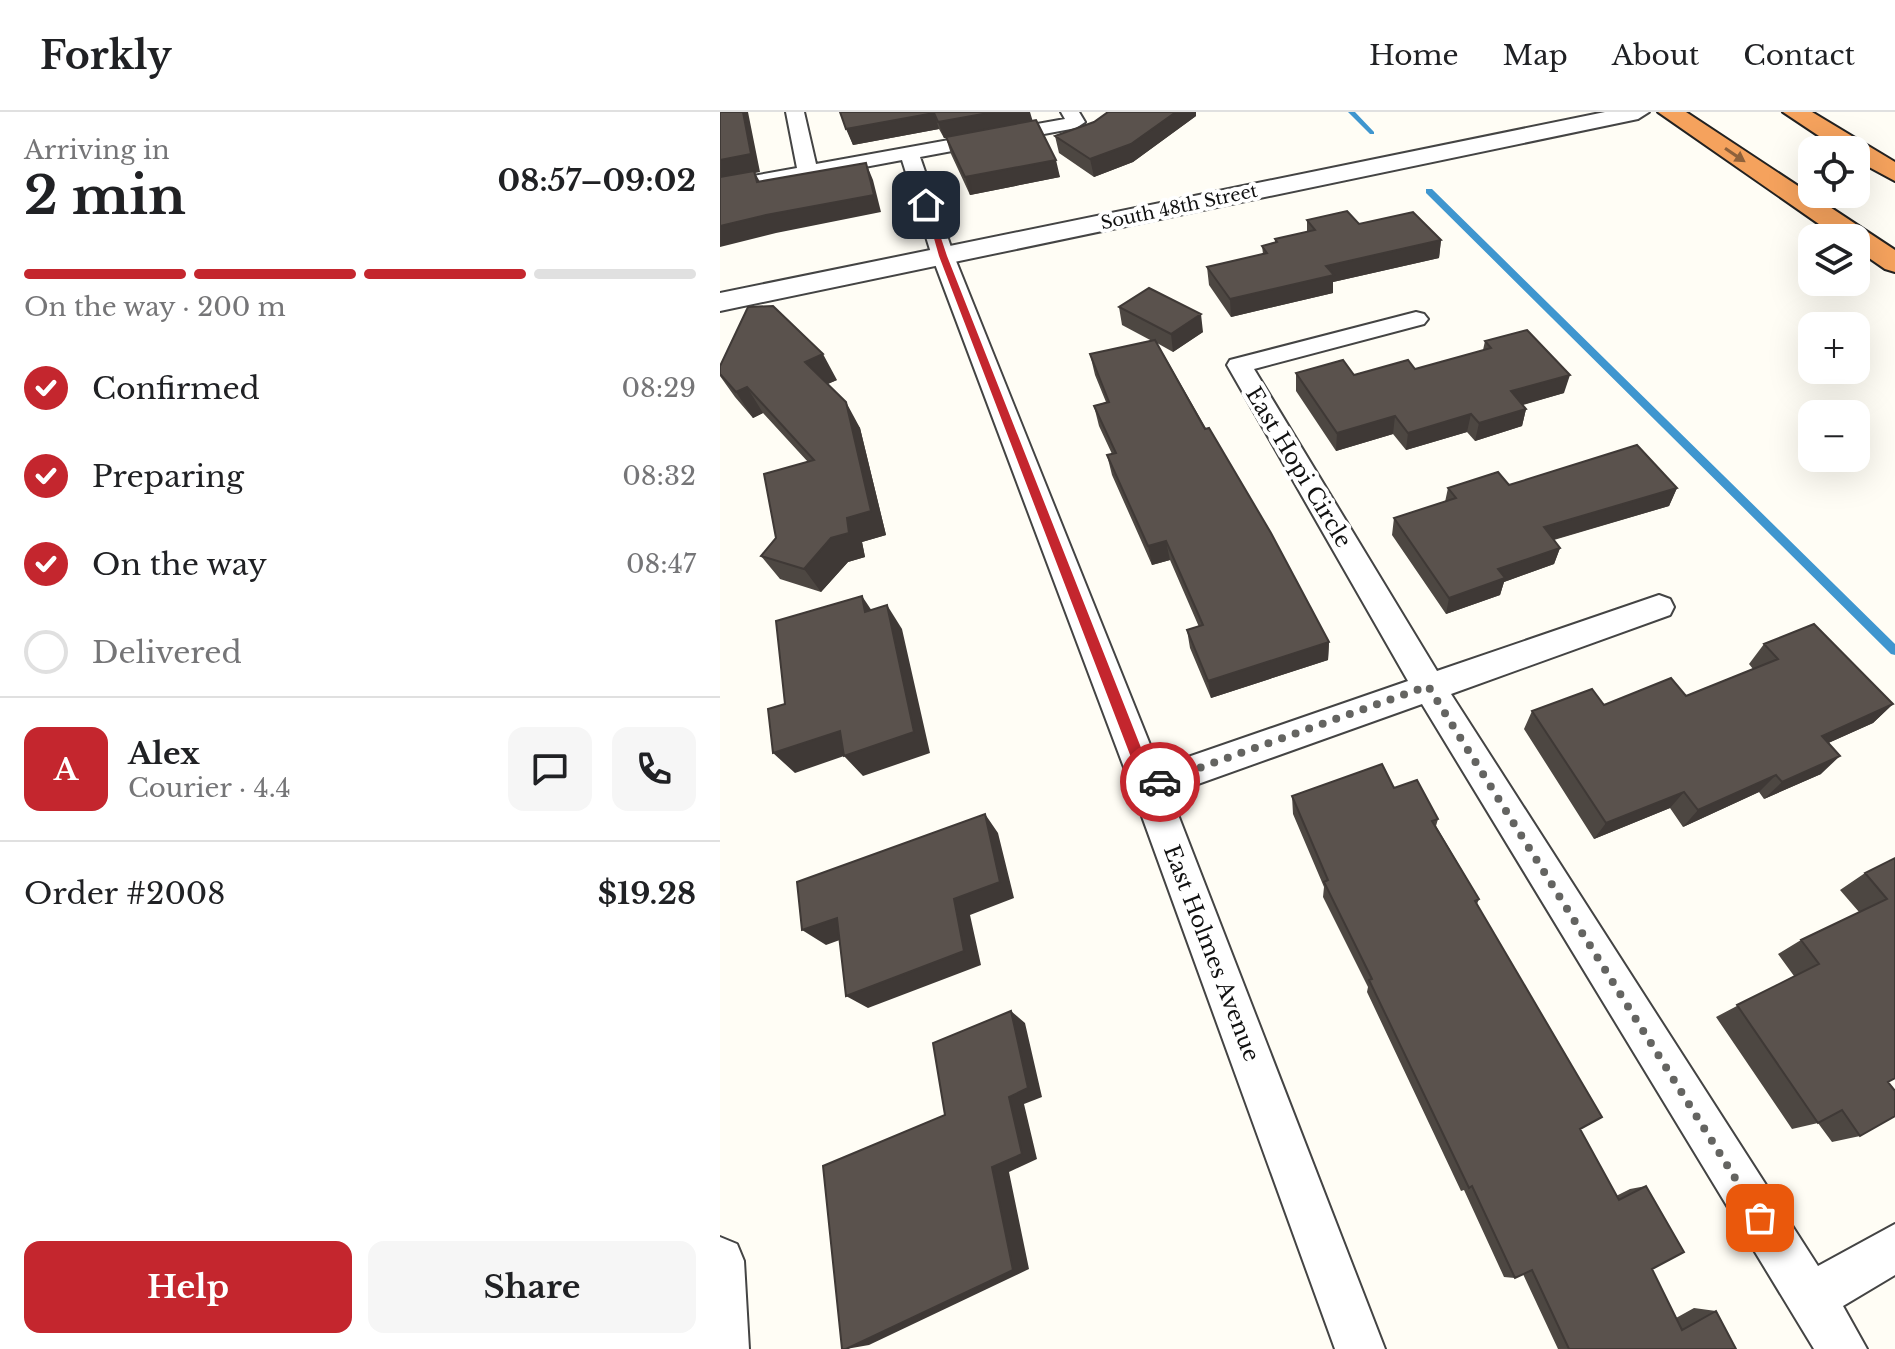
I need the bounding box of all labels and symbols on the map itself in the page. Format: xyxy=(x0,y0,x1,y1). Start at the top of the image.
one-way arrow xyxy=(1724,148,1745,163)
pin xyxy=(892,171,960,239)
street label: South 48th Street xyxy=(1099,180,1260,234)
street label: East Hopi Circle xyxy=(1240,382,1357,552)
courier xyxy=(1120,742,1200,822)
street label: East Holmes Avenue xyxy=(1158,841,1265,1065)
pin xyxy=(1726,1184,1794,1252)

